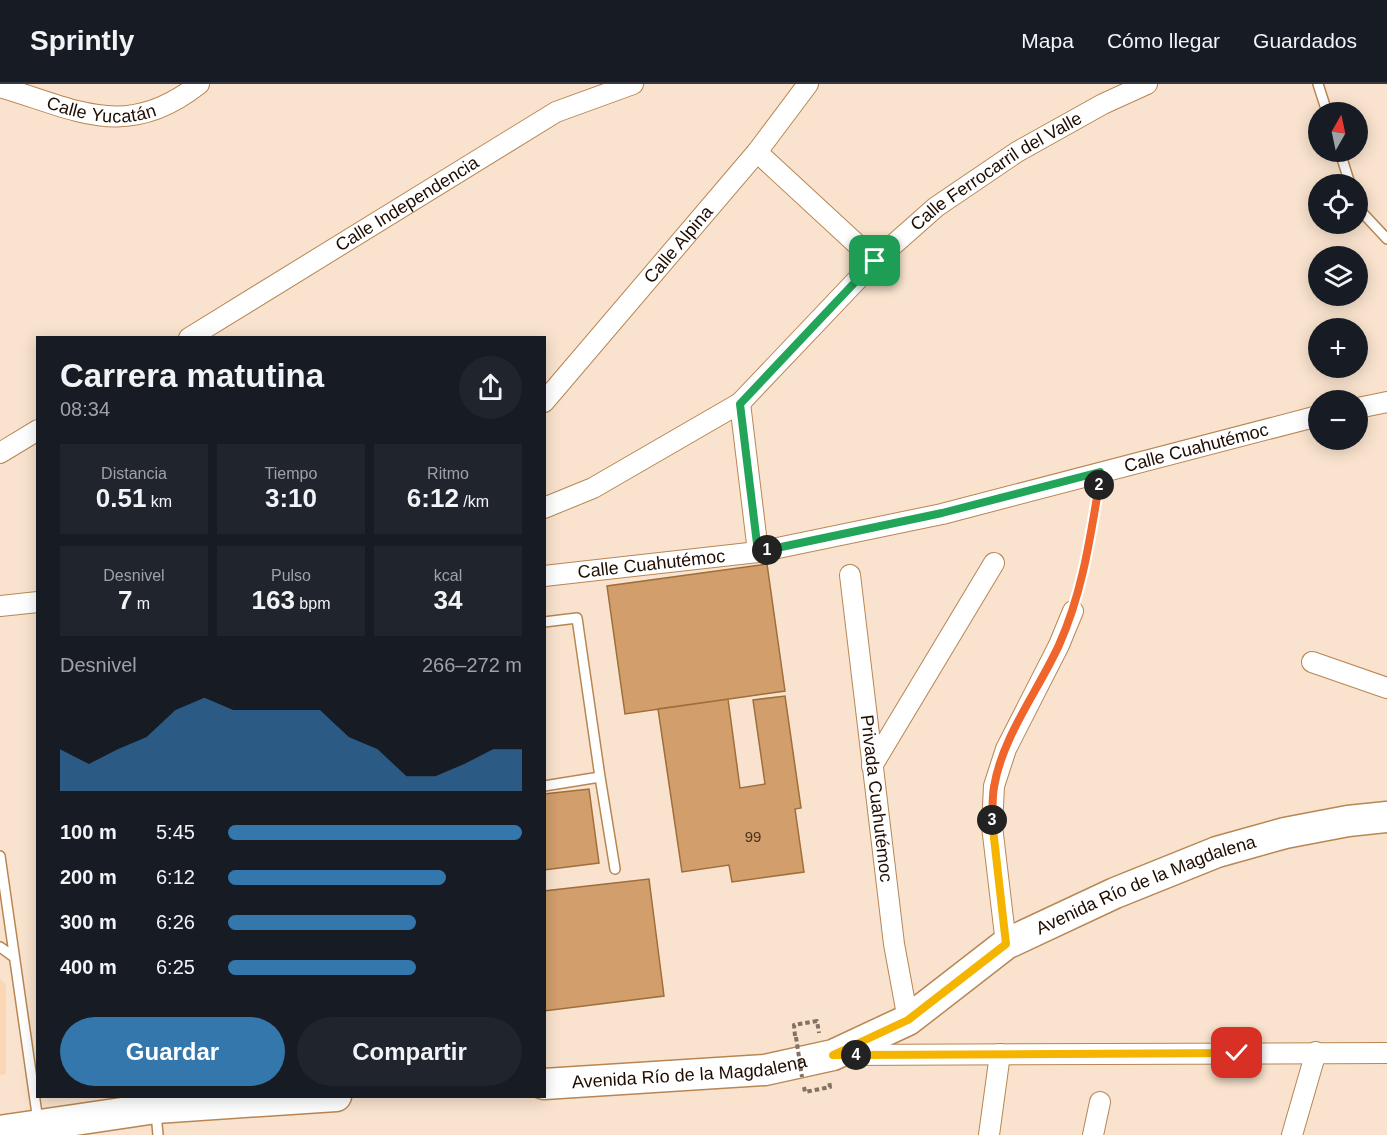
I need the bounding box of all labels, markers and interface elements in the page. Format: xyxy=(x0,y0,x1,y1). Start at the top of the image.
text: Sprintly xyxy=(30,25,134,56)
text: Mapa xyxy=(1021,29,1074,52)
text: Cómo llegar xyxy=(1107,29,1220,52)
text: Guardados xyxy=(1253,29,1357,52)
street label: Calle Yucatán xyxy=(44,93,158,126)
north arrow xyxy=(1308,102,1368,162)
map controls xyxy=(1308,102,1368,450)
street label: Calle Ferrocarril del Valle xyxy=(906,108,1085,235)
street label: Calle Independencia xyxy=(332,152,483,255)
button: locate xyxy=(1308,174,1368,234)
street label: Calle Alpina xyxy=(640,201,717,287)
pin xyxy=(849,235,900,286)
icon: arrive xyxy=(858,244,891,277)
button: layers xyxy=(1308,246,1368,306)
button: + xyxy=(1308,318,1368,378)
button: share xyxy=(459,356,522,419)
text: Carrera matutina xyxy=(60,357,324,394)
button: − xyxy=(1308,390,1368,450)
text: 08:34 xyxy=(60,398,110,420)
street label: Calle Cuahutémoc xyxy=(1122,419,1270,476)
text: Distancia xyxy=(101,465,167,482)
text: Tiempo xyxy=(265,465,317,482)
text: Ritmo xyxy=(427,465,469,482)
pin: 2 xyxy=(1084,470,1114,500)
text: 2 xyxy=(1095,476,1103,493)
text: 0.51 xyxy=(96,483,146,513)
text: 3:10 xyxy=(265,483,317,513)
text: 6:12 xyxy=(407,483,459,513)
text: km xyxy=(146,493,172,510)
text: /km xyxy=(459,493,489,510)
pin: 1 xyxy=(752,535,782,565)
text: 1 xyxy=(763,541,771,558)
street label: Calle Cuahutémoc xyxy=(577,546,726,582)
text: Desnivel xyxy=(103,567,165,584)
text: Pulso xyxy=(271,567,311,584)
text: kcal xyxy=(434,567,462,584)
text: 7 xyxy=(118,585,132,615)
text: 163 xyxy=(252,585,295,615)
text: 34 xyxy=(434,585,462,615)
text: m xyxy=(132,595,150,612)
text: bpm xyxy=(295,595,330,612)
text: Desnivel xyxy=(60,654,137,676)
text: 266–272 m xyxy=(422,654,522,676)
street label: Privada Cuahutémoc xyxy=(857,714,897,883)
pin: 3 xyxy=(977,805,1007,835)
text: 3 xyxy=(988,811,996,828)
text: 100 m xyxy=(60,821,117,843)
text: 5:45 xyxy=(156,821,195,843)
house number: 99 xyxy=(745,828,761,845)
street label: Avenida Río de la Magdalena xyxy=(1033,831,1259,939)
text: 200 m xyxy=(60,866,117,888)
text: 6:12 xyxy=(156,866,195,888)
text: 300 m xyxy=(60,911,117,933)
text: 6:26 xyxy=(156,911,195,933)
text: 400 m xyxy=(60,956,117,978)
text: 6:25 xyxy=(156,956,195,978)
button: Guardar xyxy=(60,1017,285,1086)
button: Compartir xyxy=(297,1017,522,1086)
pin xyxy=(1211,1027,1262,1078)
icon: check xyxy=(1220,1036,1253,1069)
pin: 4 xyxy=(841,1040,871,1070)
text: 4 xyxy=(852,1046,860,1063)
street label: Avenida Río de la Magdalena xyxy=(571,1051,810,1092)

